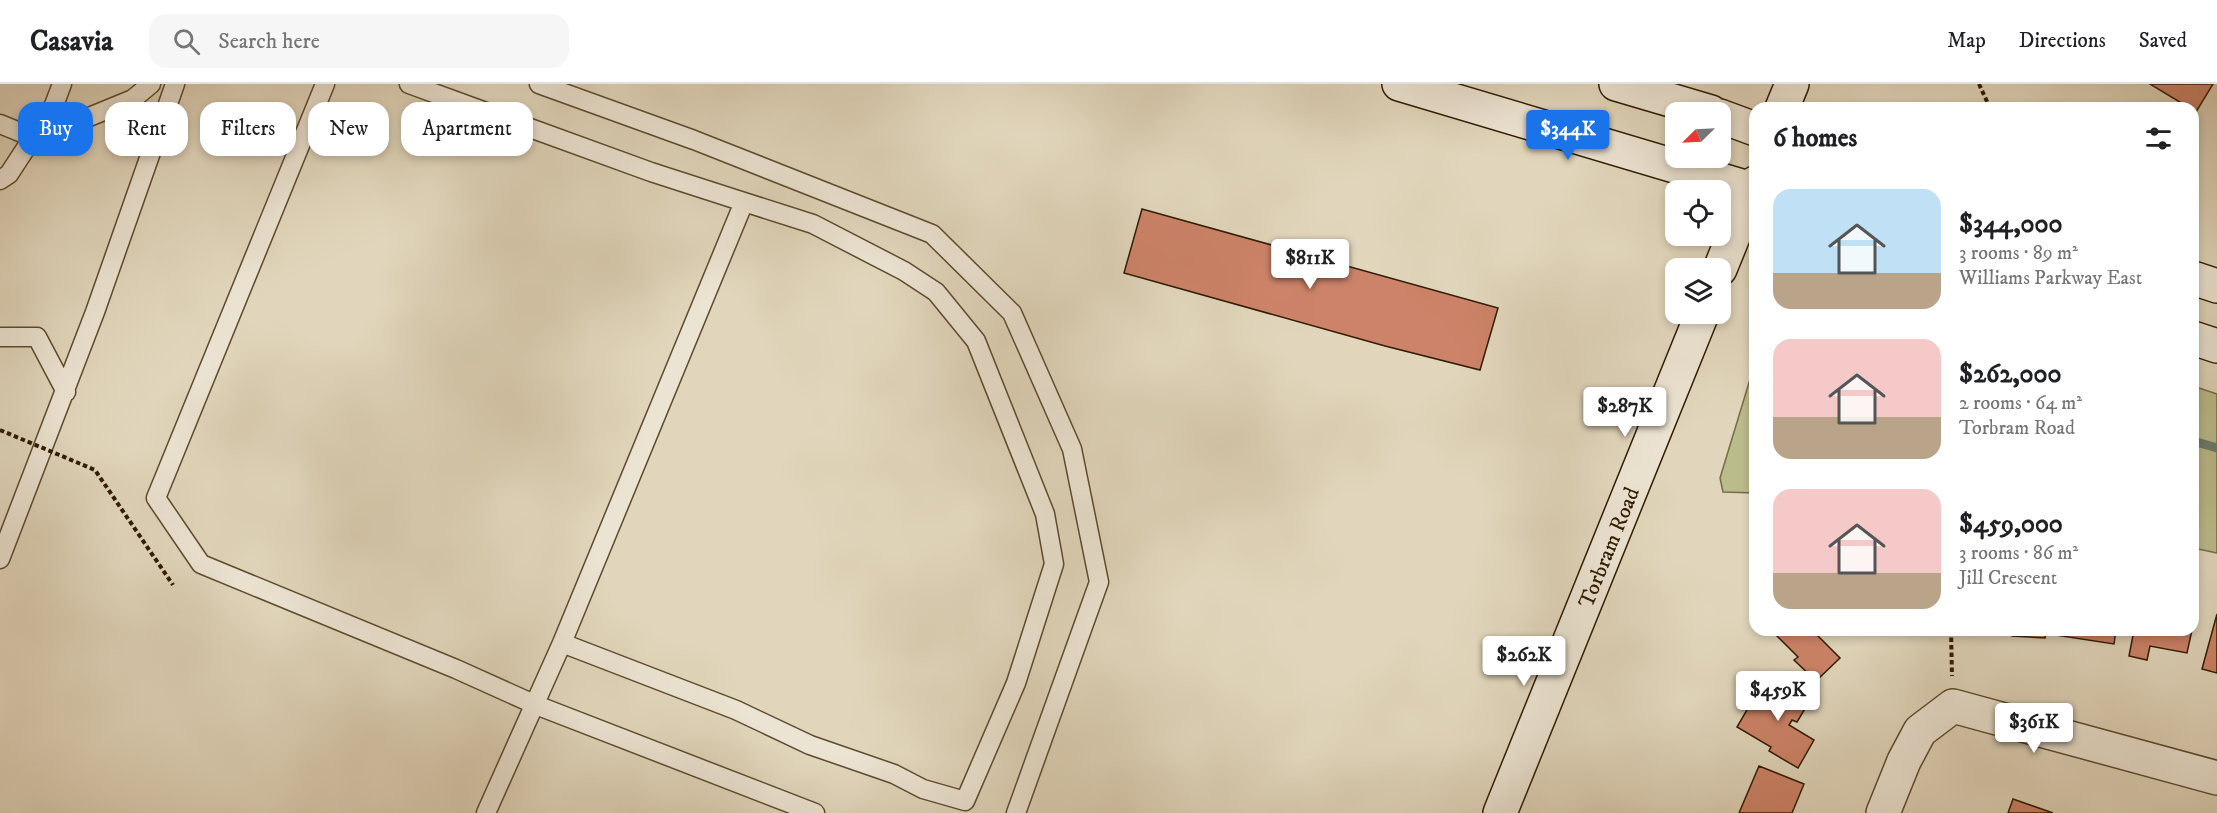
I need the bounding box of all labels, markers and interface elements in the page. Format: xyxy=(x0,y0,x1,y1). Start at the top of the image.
search box xyxy=(149,14,569,68)
text: Casavia xyxy=(30,24,113,59)
icon: search xyxy=(170,25,203,58)
text: Search here xyxy=(218,28,320,55)
text: Map xyxy=(1947,28,1986,54)
text: Directions xyxy=(2019,28,2106,54)
text: Saved xyxy=(2139,28,2187,54)
chip: Buy xyxy=(18,102,93,156)
chip: Rent xyxy=(105,102,188,156)
chip: Filters xyxy=(200,102,296,156)
chip: New xyxy=(308,102,389,156)
chip: Apartment xyxy=(401,102,533,156)
north arrow xyxy=(1665,102,1731,168)
map controls xyxy=(1665,102,1731,324)
pin: $344K xyxy=(1526,110,1610,161)
text: $344K xyxy=(1540,117,1596,142)
text: 6 homes xyxy=(1773,122,1857,155)
icon: filters xyxy=(2142,122,2175,155)
button: locate xyxy=(1665,180,1731,246)
text: $344,000 xyxy=(1959,208,2062,241)
icon: home xyxy=(1821,213,1893,285)
pin: $811K xyxy=(1268,239,1352,290)
text: 3 rooms · 89 m² xyxy=(1959,241,2078,266)
text: $811K xyxy=(1285,246,1335,271)
button: layers xyxy=(1665,258,1731,324)
text: Williams Parkway East xyxy=(1959,266,2142,291)
text: $262,000 xyxy=(1959,358,2062,391)
icon: home xyxy=(1821,363,1893,435)
pin: $287K xyxy=(1583,387,1667,438)
text: 2 rooms · 64 m² xyxy=(1959,391,2082,416)
text: $287K xyxy=(1597,394,1653,419)
text: Torbram Road xyxy=(1959,416,2075,441)
street label: Torbram Road xyxy=(1573,483,1646,612)
text: $459,000 xyxy=(1959,508,2063,541)
icon: home xyxy=(1821,513,1893,585)
text: 3 rooms · 86 m² xyxy=(1959,541,2078,566)
text: Jill Crescent xyxy=(1959,566,2057,591)
pin: $262K xyxy=(1482,636,1566,687)
text: $262K xyxy=(1496,643,1552,668)
pin: $459K xyxy=(1736,671,1820,722)
text: $459K xyxy=(1750,678,1806,703)
pin: $361K xyxy=(1992,703,2076,754)
text: $361K xyxy=(2009,710,2059,735)

